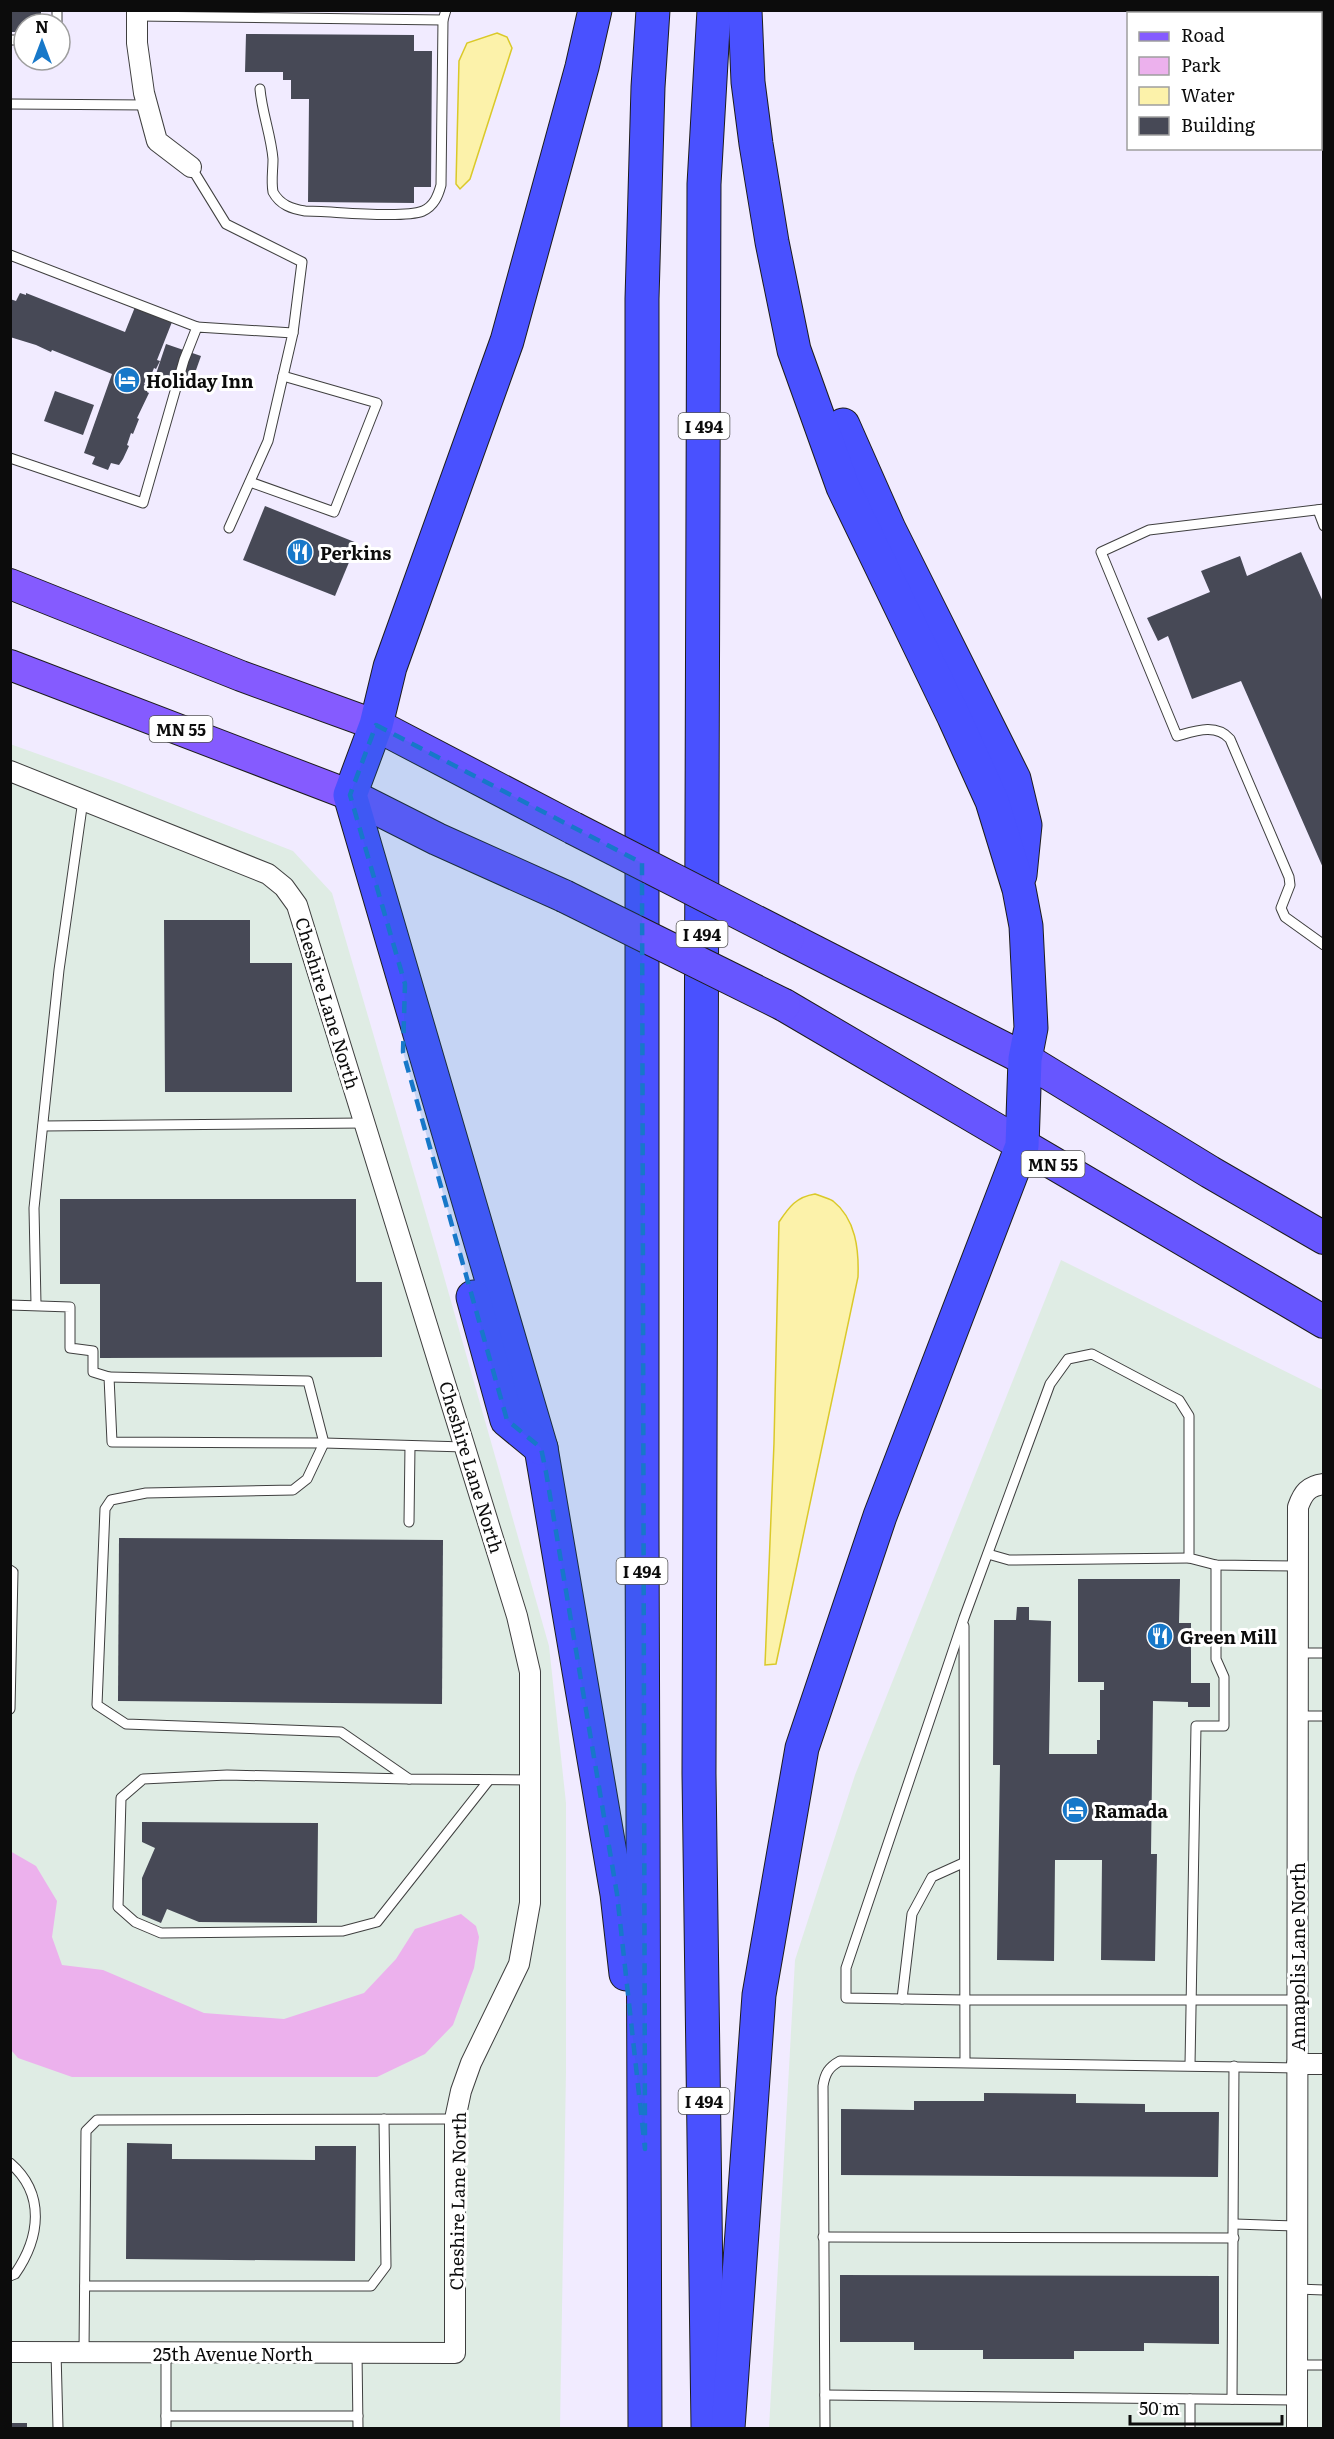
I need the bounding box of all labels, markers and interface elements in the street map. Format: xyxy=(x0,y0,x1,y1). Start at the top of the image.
north arrow xyxy=(12,12,72,72)
legend xyxy=(1127,12,1322,150)
text: N xyxy=(35,14,49,38)
text: Road xyxy=(1181,21,1225,48)
text: Park xyxy=(1181,51,1222,78)
text: Water xyxy=(1181,81,1235,108)
text: Building xyxy=(1181,111,1256,138)
hotel icon: Holiday Inn xyxy=(112,365,142,395)
place label: Holiday Inn xyxy=(146,367,254,394)
road number: I 494 xyxy=(678,413,730,439)
restaurant icon: Perkins xyxy=(285,537,315,567)
place label: Perkins xyxy=(320,539,391,566)
road number: MN 55 xyxy=(150,716,213,742)
street label: Cheshire Lane North xyxy=(289,914,367,1092)
road number: I 494 xyxy=(676,921,728,947)
road number: MN 55 xyxy=(1022,1151,1084,1177)
street label: Cheshire Lane North xyxy=(433,1378,511,1556)
road number: I 494 xyxy=(616,1558,668,1584)
restaurant icon: Green Mill xyxy=(1145,1621,1175,1651)
place label: Green Mill xyxy=(1180,1623,1277,1650)
hotel icon: Ramada xyxy=(1060,1795,1090,1825)
place label: Ramada xyxy=(1094,1797,1169,1824)
street label: Annapolis Lane North xyxy=(1284,1862,1311,2052)
road number: I 494 xyxy=(678,2088,730,2114)
street label: Cheshire Lane North xyxy=(442,2111,472,2290)
street label: 25th Avenue North xyxy=(153,2340,313,2367)
scale bar xyxy=(1130,2388,1282,2426)
text: 50 m xyxy=(1139,2394,1180,2421)

